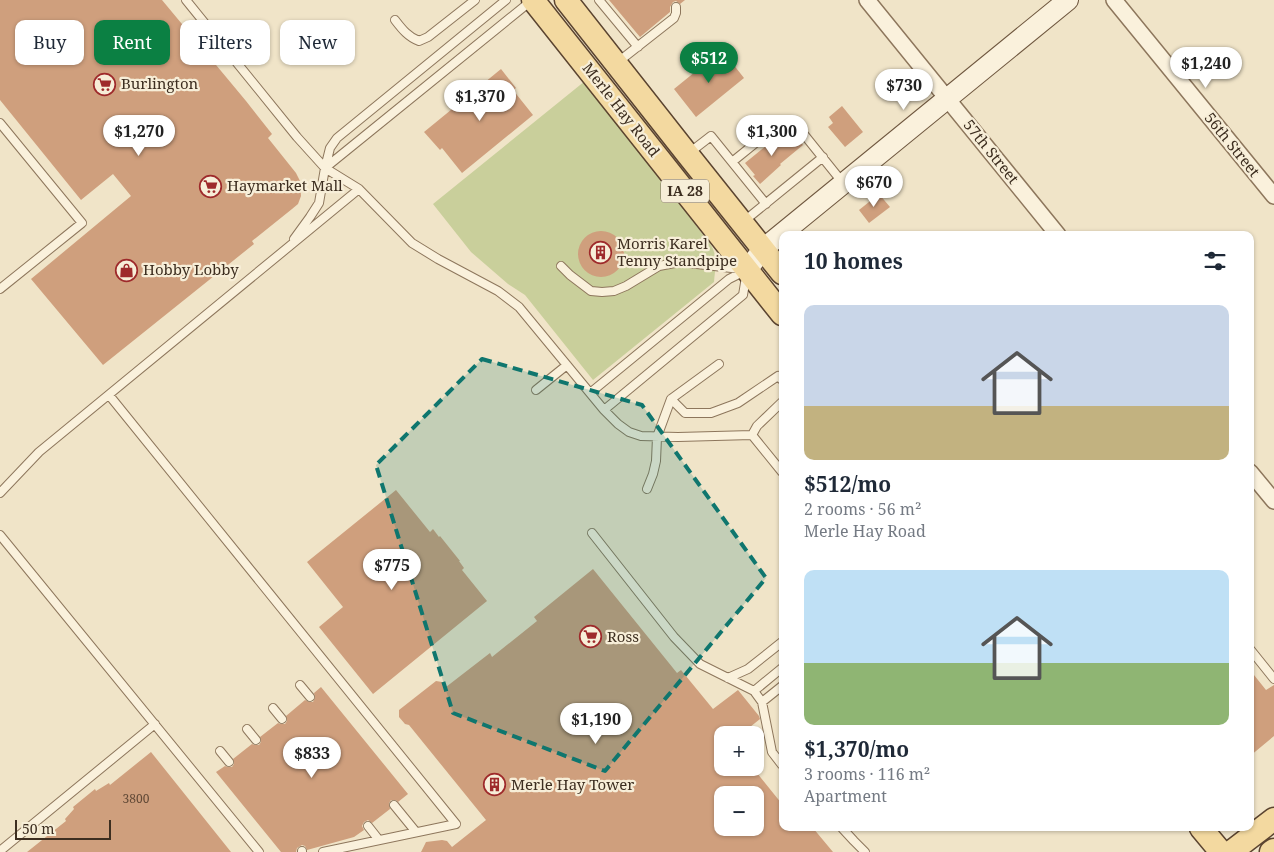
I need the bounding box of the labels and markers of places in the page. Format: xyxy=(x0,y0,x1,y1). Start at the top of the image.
pin: $512 xyxy=(679,42,739,84)
pin: $1,240 xyxy=(1165,46,1247,89)
pin: $730 xyxy=(874,68,934,111)
supermarket icon: Burlington xyxy=(93,72,117,96)
place label: Burlington xyxy=(121,73,199,93)
pin: $1,370 xyxy=(439,80,521,122)
pin: $1,270 xyxy=(98,114,180,157)
pin: $1,300 xyxy=(731,114,813,157)
pin: $670 xyxy=(844,166,904,208)
supermarket icon: Haymarket Mall xyxy=(199,174,223,198)
place label: Haymarket Mall xyxy=(227,175,343,195)
place label: Morris Karel Tenny Standpipe xyxy=(617,233,737,270)
building icon: Morris Karel Tenny Standpipe xyxy=(589,241,613,265)
shop icon: Hobby Lobby xyxy=(115,258,139,282)
place label: Hobby Lobby xyxy=(143,259,239,279)
pin: $775 xyxy=(362,548,422,591)
supermarket icon: Ross xyxy=(579,625,603,649)
place label: Ross xyxy=(607,626,639,646)
pin: $1,190 xyxy=(555,702,637,745)
pin: $833 xyxy=(282,736,342,779)
building icon: Merle Hay Tower xyxy=(483,773,507,797)
place label: Merle Hay Tower xyxy=(511,774,634,794)

